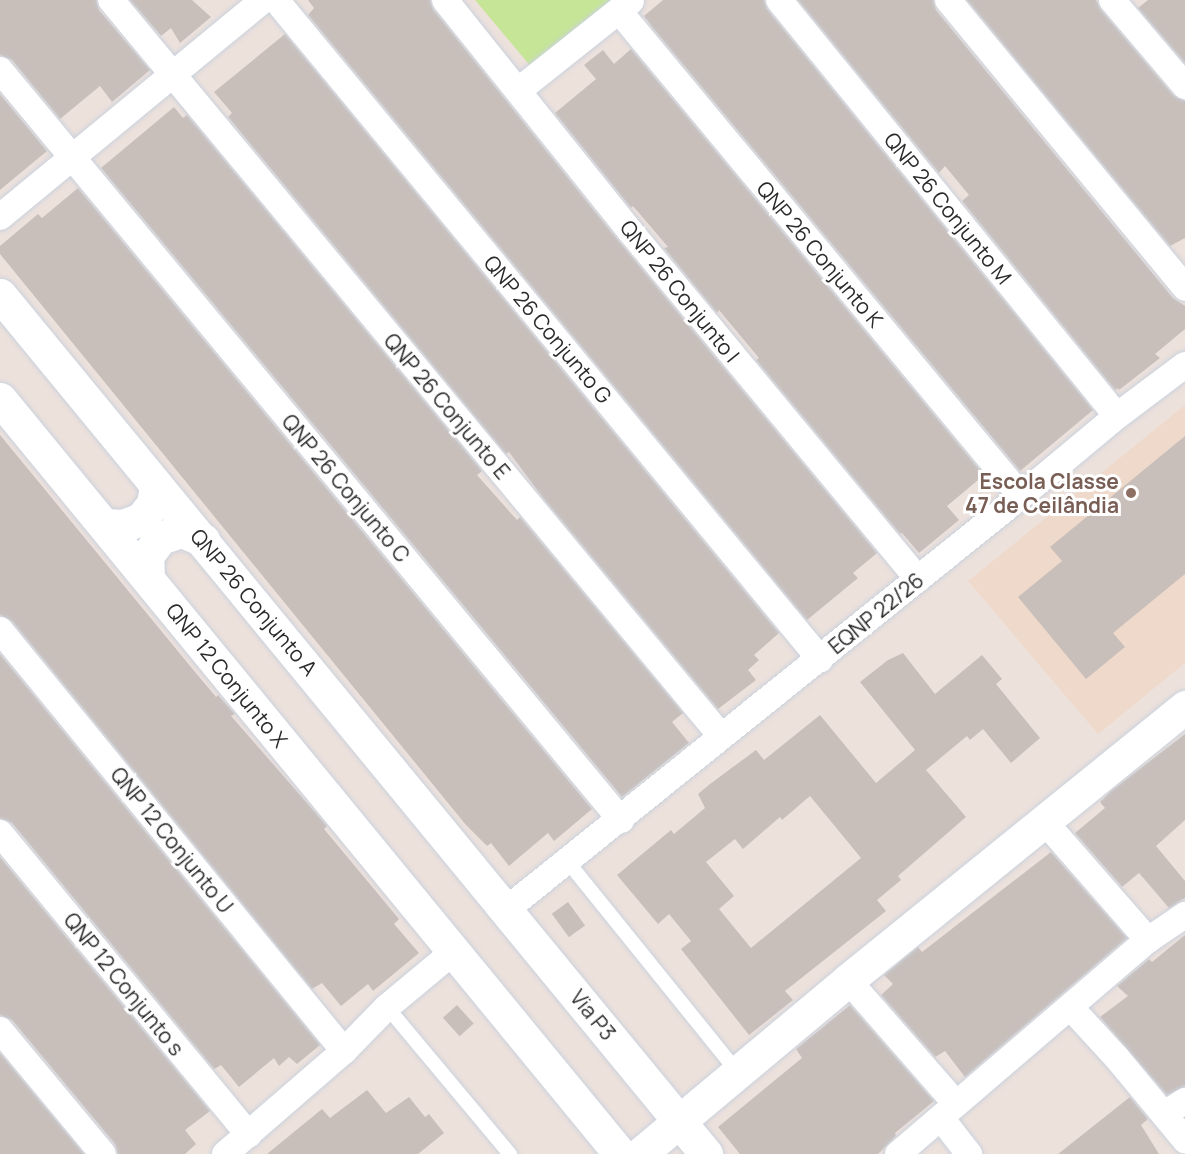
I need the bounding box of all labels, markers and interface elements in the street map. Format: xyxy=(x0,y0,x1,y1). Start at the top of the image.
street label: QNP 26 Conjunto M xyxy=(879,127,1017,289)
street label: QNP 26 Conjunto K xyxy=(752,176,888,332)
street label: QNP 26 Conjunto I xyxy=(615,215,745,367)
street label: QNP 26 Conjunto G xyxy=(479,250,617,408)
street label: QNP 26 Conjunto E xyxy=(379,328,515,484)
street label: QNP 26 Conjunto C xyxy=(277,409,415,567)
place label: Escola Classe 47 de Ceilândia xyxy=(965,468,1119,518)
marker: Escola Classe 47 de Ceilândia xyxy=(1124,486,1138,500)
street label: QNP 26 Conjunto A xyxy=(185,524,323,680)
street label: EQNP 22/26 xyxy=(823,567,929,659)
street label: QNP 12 Conjunto X xyxy=(161,598,293,752)
street label: QNP 12 Conjunto U xyxy=(105,762,239,918)
street label: QNP 12 Conjunto s xyxy=(59,907,189,1061)
street label: Via P3 xyxy=(565,985,621,1045)

